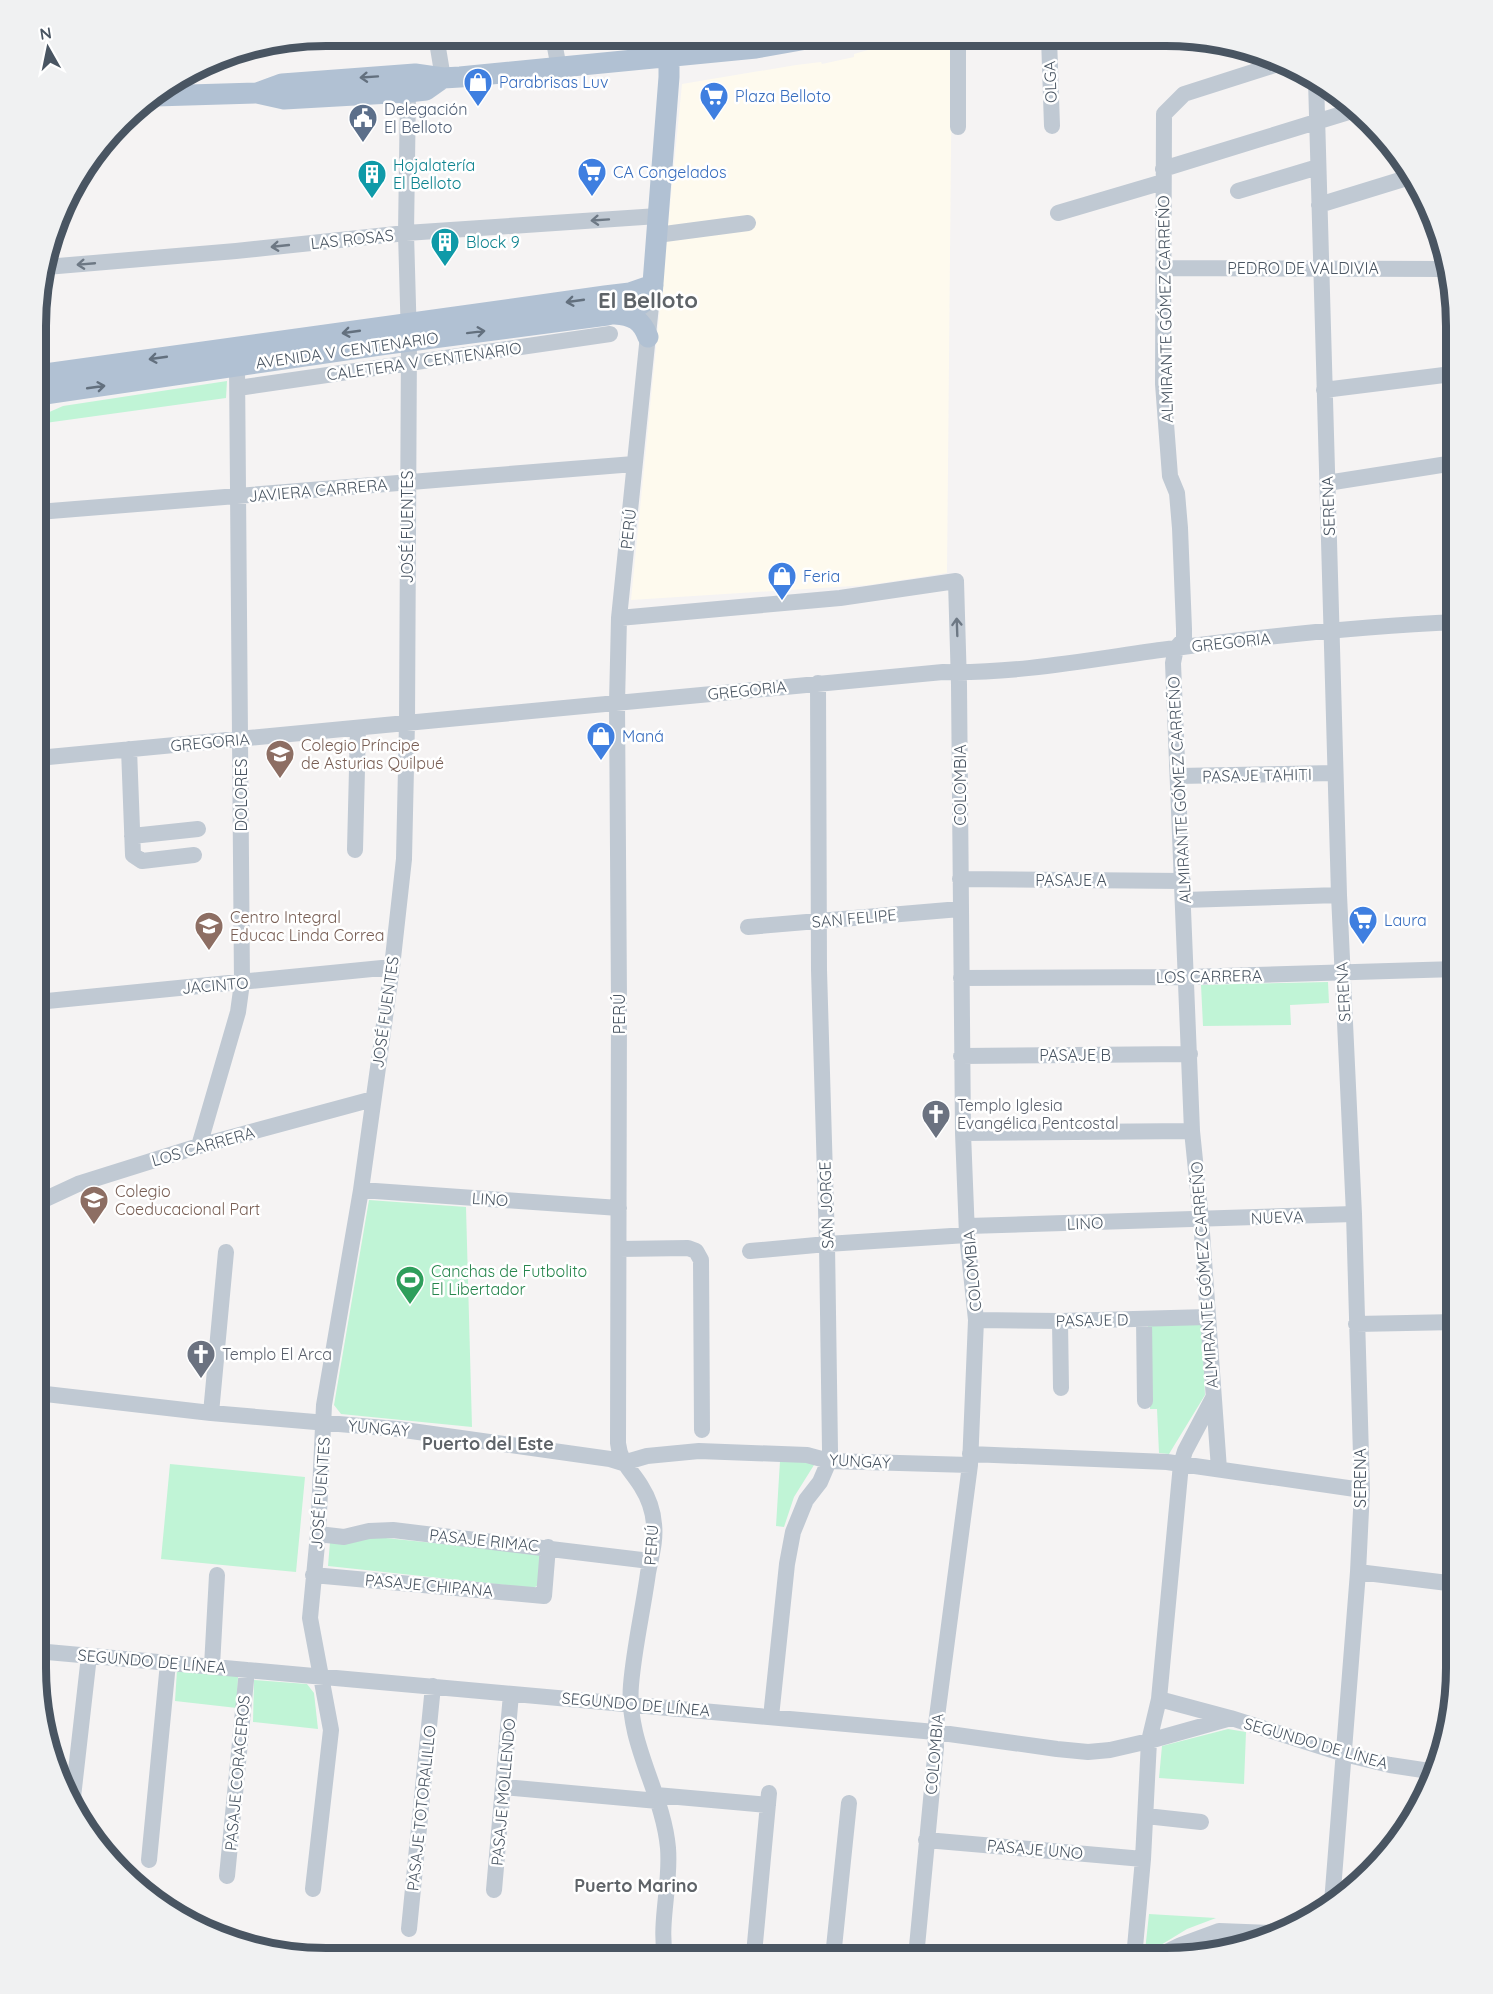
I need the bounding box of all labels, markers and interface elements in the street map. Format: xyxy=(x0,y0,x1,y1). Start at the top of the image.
north arrow xyxy=(18,18,78,78)
text: N xyxy=(38,22,53,44)
street label: OLGA xyxy=(1039,61,1061,103)
shop icon: Parabrisas Luv xyxy=(462,66,494,108)
one-way arrow xyxy=(360,72,380,83)
place label: Parabrisas Luv xyxy=(499,72,608,92)
supermarket icon: Plaza Belloto xyxy=(698,80,730,122)
place label: Plaza Belloto xyxy=(735,86,831,106)
place label: Delegación El Belloto xyxy=(384,99,467,137)
public building icon: Delegación El Belloto xyxy=(347,102,379,144)
place label: Hojalatería El Belloto xyxy=(393,155,475,193)
supermarket icon: CA Congelados xyxy=(576,156,608,198)
building icon: Hojalatería El Belloto xyxy=(356,158,388,200)
place label: CA Congelados xyxy=(613,162,726,182)
street label: ALMIRANTE GÓMEZ CARREÑO xyxy=(1153,195,1177,423)
one-way arrow xyxy=(590,215,610,226)
street label: LAS ROSAS xyxy=(309,225,395,253)
building icon: Block 9 xyxy=(429,226,461,268)
place label: Block 9 xyxy=(466,232,520,252)
one-way arrow xyxy=(270,241,290,252)
street label: PEDRO DE VALDIVIA xyxy=(1227,258,1379,278)
one-way arrow xyxy=(76,259,96,270)
district label: El Belloto xyxy=(598,286,698,314)
one-way arrow xyxy=(566,295,586,306)
one-way arrow xyxy=(341,326,361,337)
street label: AVENIDA V CENTENARIO xyxy=(254,327,440,373)
one-way arrow xyxy=(466,327,486,338)
street label: CALETERA V CENTENARIO xyxy=(325,337,523,385)
one-way arrow xyxy=(148,353,168,364)
one-way arrow xyxy=(86,381,106,392)
street label: JOSÉ FUENTES xyxy=(397,471,417,583)
street label: JAVIERA CARRERA xyxy=(248,474,388,506)
street label: SERENA xyxy=(1317,476,1339,536)
street label: PERÚ xyxy=(616,508,640,550)
shop icon: Feria xyxy=(766,560,798,602)
place label: Feria xyxy=(803,566,840,586)
one-way arrow xyxy=(952,617,963,637)
street label: GREGORIA xyxy=(1190,628,1272,656)
street label: GREGORIA xyxy=(706,676,788,704)
street label: ALMIRANTE GÓMEZ CARREÑO xyxy=(1163,676,1195,904)
shop icon: Maná xyxy=(585,720,617,762)
place label: Maná xyxy=(622,726,664,746)
street label: GREGORIA xyxy=(170,729,250,755)
place label: Colegio Príncipe de Asturias Quilpué xyxy=(301,735,444,773)
school or university icon: Colegio Príncipe de Asturias Quilpué xyxy=(264,738,296,780)
street label: COLOMBIA xyxy=(950,744,970,826)
street label: DOLORES xyxy=(231,758,251,832)
street label: PASAJE TAHITI xyxy=(1202,764,1312,786)
street label: PASAJE A xyxy=(1035,870,1107,890)
street label: SAN FELIPE xyxy=(811,904,897,932)
supermarket icon: Laura xyxy=(1347,904,1379,946)
place label: Centro Integral Educac Linda Correa xyxy=(230,907,385,945)
school or university icon: Centro Integral Educac Linda Correa xyxy=(193,910,225,952)
place label: Laura xyxy=(1384,910,1427,930)
street label: JOSÉ FUENTES xyxy=(367,955,403,1069)
street label: SERENA xyxy=(1331,962,1355,1022)
street label: LOS CARRERA xyxy=(1156,965,1262,987)
street label: JACINTO xyxy=(181,972,249,998)
street label: PERÚ xyxy=(609,994,629,1034)
street label: PASAJE B xyxy=(1039,1045,1111,1065)
place label: Templo Iglesia Evangélica Pentcostal xyxy=(957,1095,1119,1133)
church icon: Templo Iglesia Evangélica Pentcostal xyxy=(920,1098,952,1140)
street label: LOS CARRERA xyxy=(149,1122,257,1170)
street label: SAN JORGE xyxy=(814,1161,838,1249)
street label: ALMIRANTE GÓMEZ CARREÑO xyxy=(1186,1161,1222,1389)
place label: Colegio Coeducacional Part xyxy=(115,1181,260,1219)
school or university icon: Colegio Coeducacional Part xyxy=(78,1184,110,1226)
street label: LINO xyxy=(471,1188,509,1210)
street label: NUEVA xyxy=(1250,1206,1304,1228)
street label: LINO xyxy=(1066,1212,1104,1234)
street label: COLOMBIA xyxy=(958,1230,986,1312)
place label: Canchas de Futbolito El Libertador xyxy=(431,1261,587,1299)
sports icon: Canchas de Futbolito El Libertador xyxy=(394,1264,426,1306)
street label: PASAJE D xyxy=(1055,1309,1129,1331)
church icon: Templo El Arca xyxy=(185,1338,217,1380)
place label: Templo El Arca xyxy=(222,1344,332,1364)
street label: YUNGAY xyxy=(347,1415,411,1441)
district label: Puerto del Este xyxy=(422,1432,554,1455)
street label: JOSÉ FUENTES xyxy=(306,1436,334,1550)
street label: SERENA xyxy=(1350,1448,1370,1508)
street label: YUNGAY xyxy=(829,1449,891,1473)
street label: PASAJE RIMAC xyxy=(428,1524,540,1556)
street label: PERÚ xyxy=(640,1524,662,1566)
street label: PASAJE CHIPANA xyxy=(364,1569,494,1601)
street label: SEGUNDO DE LÍNEA xyxy=(77,1645,227,1677)
street label: SEGUNDO DE LÍNEA xyxy=(561,1688,711,1720)
street label: PASAJE CORACEROS xyxy=(220,1694,254,1852)
street label: COLOMBIA xyxy=(920,1713,948,1795)
street label: SEGUNDO DE LÍNEA xyxy=(1242,1713,1390,1773)
street label: PASAJE MOLLENDO xyxy=(487,1717,519,1867)
street label: PASAJE TOTORALILLO xyxy=(402,1724,440,1892)
street label: PASAJE UNO xyxy=(986,1835,1084,1863)
district label: Puerto Marino xyxy=(574,1874,698,1897)

